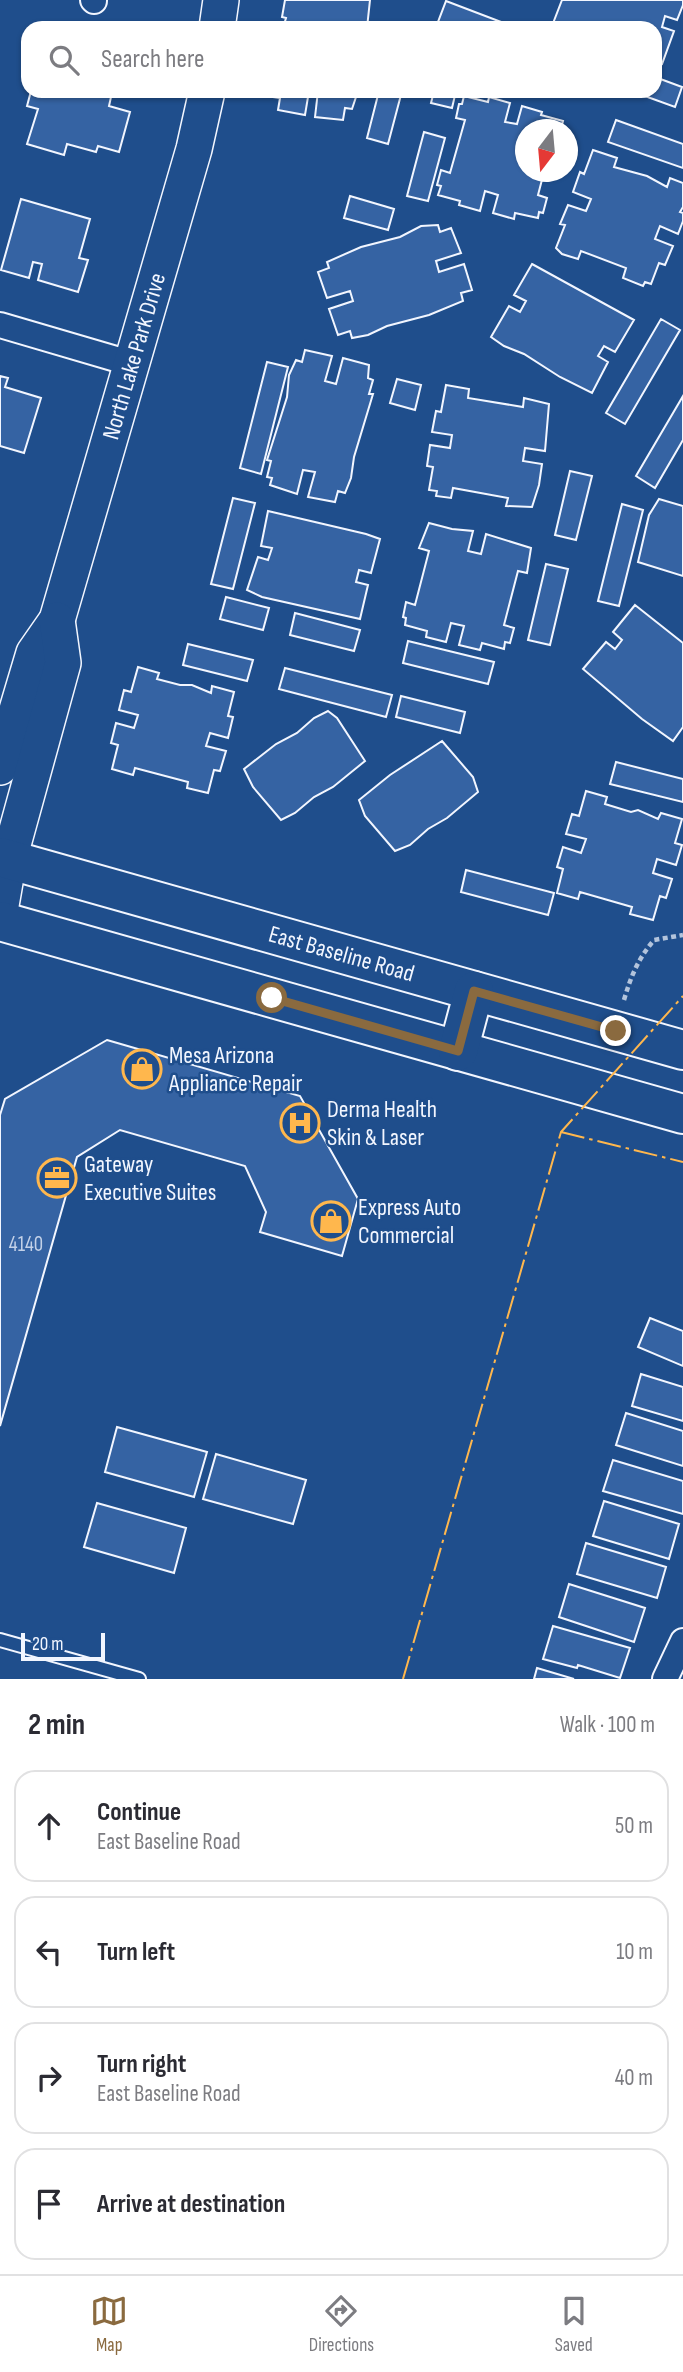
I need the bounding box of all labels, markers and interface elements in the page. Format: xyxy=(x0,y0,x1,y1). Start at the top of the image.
search box xyxy=(21,21,662,98)
icon: search xyxy=(45,41,83,79)
text: Search here xyxy=(101,44,204,75)
north arrow xyxy=(515,119,578,182)
street label: North Lake Park Drive xyxy=(96,270,172,443)
street label: East Baseline Road xyxy=(265,920,418,988)
route start xyxy=(256,982,287,1013)
route end xyxy=(600,1015,631,1046)
place label: Mesa Arizona Appliance Repair xyxy=(168,1041,303,1098)
shop icon: Mesa Arizona Appliance Repair xyxy=(121,1048,163,1090)
place label: Derma Health Skin & Laser xyxy=(327,1095,437,1152)
hospital icon: Derma Health Skin & Laser xyxy=(279,1102,321,1144)
place label: Gateway Executive Suites xyxy=(84,1150,216,1207)
office icon: Gateway Executive Suites xyxy=(36,1157,78,1199)
place label: Express Auto Commercial xyxy=(358,1193,461,1250)
shop icon: Express Auto Commercial xyxy=(310,1200,352,1242)
house number: 4140 xyxy=(9,1232,43,1257)
scale bar xyxy=(21,1630,105,1662)
text: 20 m xyxy=(32,1633,64,1656)
text: 2 min xyxy=(28,1707,85,1743)
text: Walk · 100 m xyxy=(560,1711,655,1739)
text: Continue xyxy=(97,1797,181,1828)
icon: ahead xyxy=(30,1807,68,1845)
text: 50 m xyxy=(615,1812,653,1840)
text: East Baseline Road xyxy=(97,1828,241,1856)
icon: left xyxy=(30,1933,68,1971)
text: Turn left xyxy=(97,1937,175,1968)
text: 10 m xyxy=(616,1938,653,1966)
text: Turn right xyxy=(97,2049,186,2080)
icon: right xyxy=(30,2059,68,2097)
text: 40 m xyxy=(615,2064,653,2092)
text: East Baseline Road xyxy=(97,2080,241,2108)
icon: arrive xyxy=(30,2185,68,2223)
text: Arrive at destination xyxy=(97,2189,285,2220)
tab: Map xyxy=(90,2292,128,2357)
tab: Directions xyxy=(309,2292,374,2357)
tab: Saved xyxy=(555,2292,593,2357)

